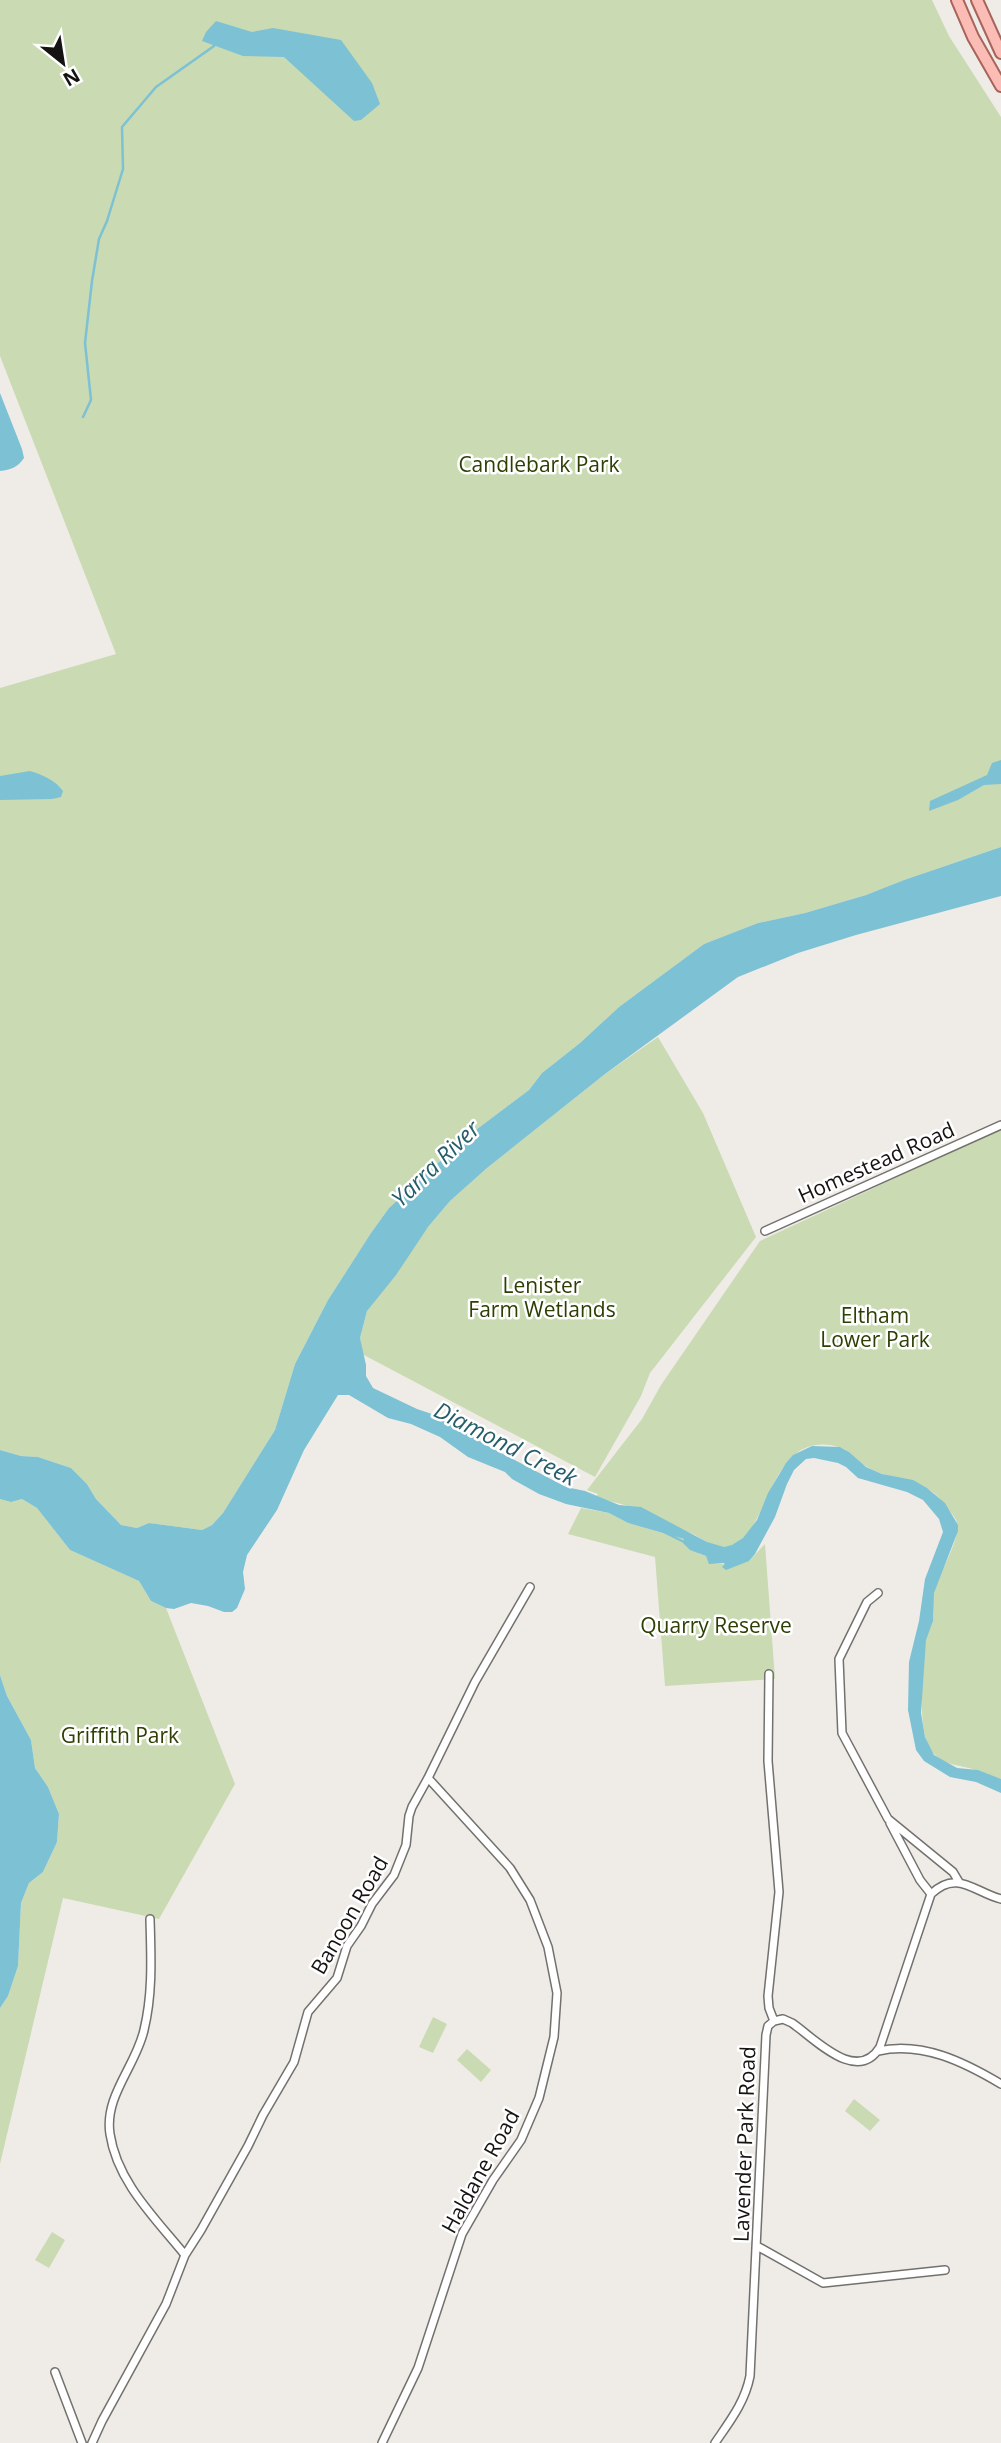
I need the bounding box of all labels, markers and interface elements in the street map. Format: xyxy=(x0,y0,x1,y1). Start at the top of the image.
north arrow xyxy=(28,28,98,98)
text: N xyxy=(58,63,85,93)
park label: Candlebark Park xyxy=(458,450,620,478)
water label: Yarra River xyxy=(384,1112,487,1213)
street label: Homestead Road xyxy=(793,1115,959,1209)
park label: Lenister Farm Wetlands xyxy=(468,1271,616,1323)
park label: Eltham Lower Park xyxy=(820,1301,930,1353)
water label: Diamond Creek xyxy=(429,1393,584,1493)
park label: Quarry Reserve xyxy=(640,1611,792,1639)
park label: Griffith Park xyxy=(61,1721,179,1749)
street label: Banoon Road xyxy=(304,1851,394,1979)
street label: Lavender Park Road xyxy=(727,2046,761,2242)
street label: Haldane Road xyxy=(434,2104,526,2238)

